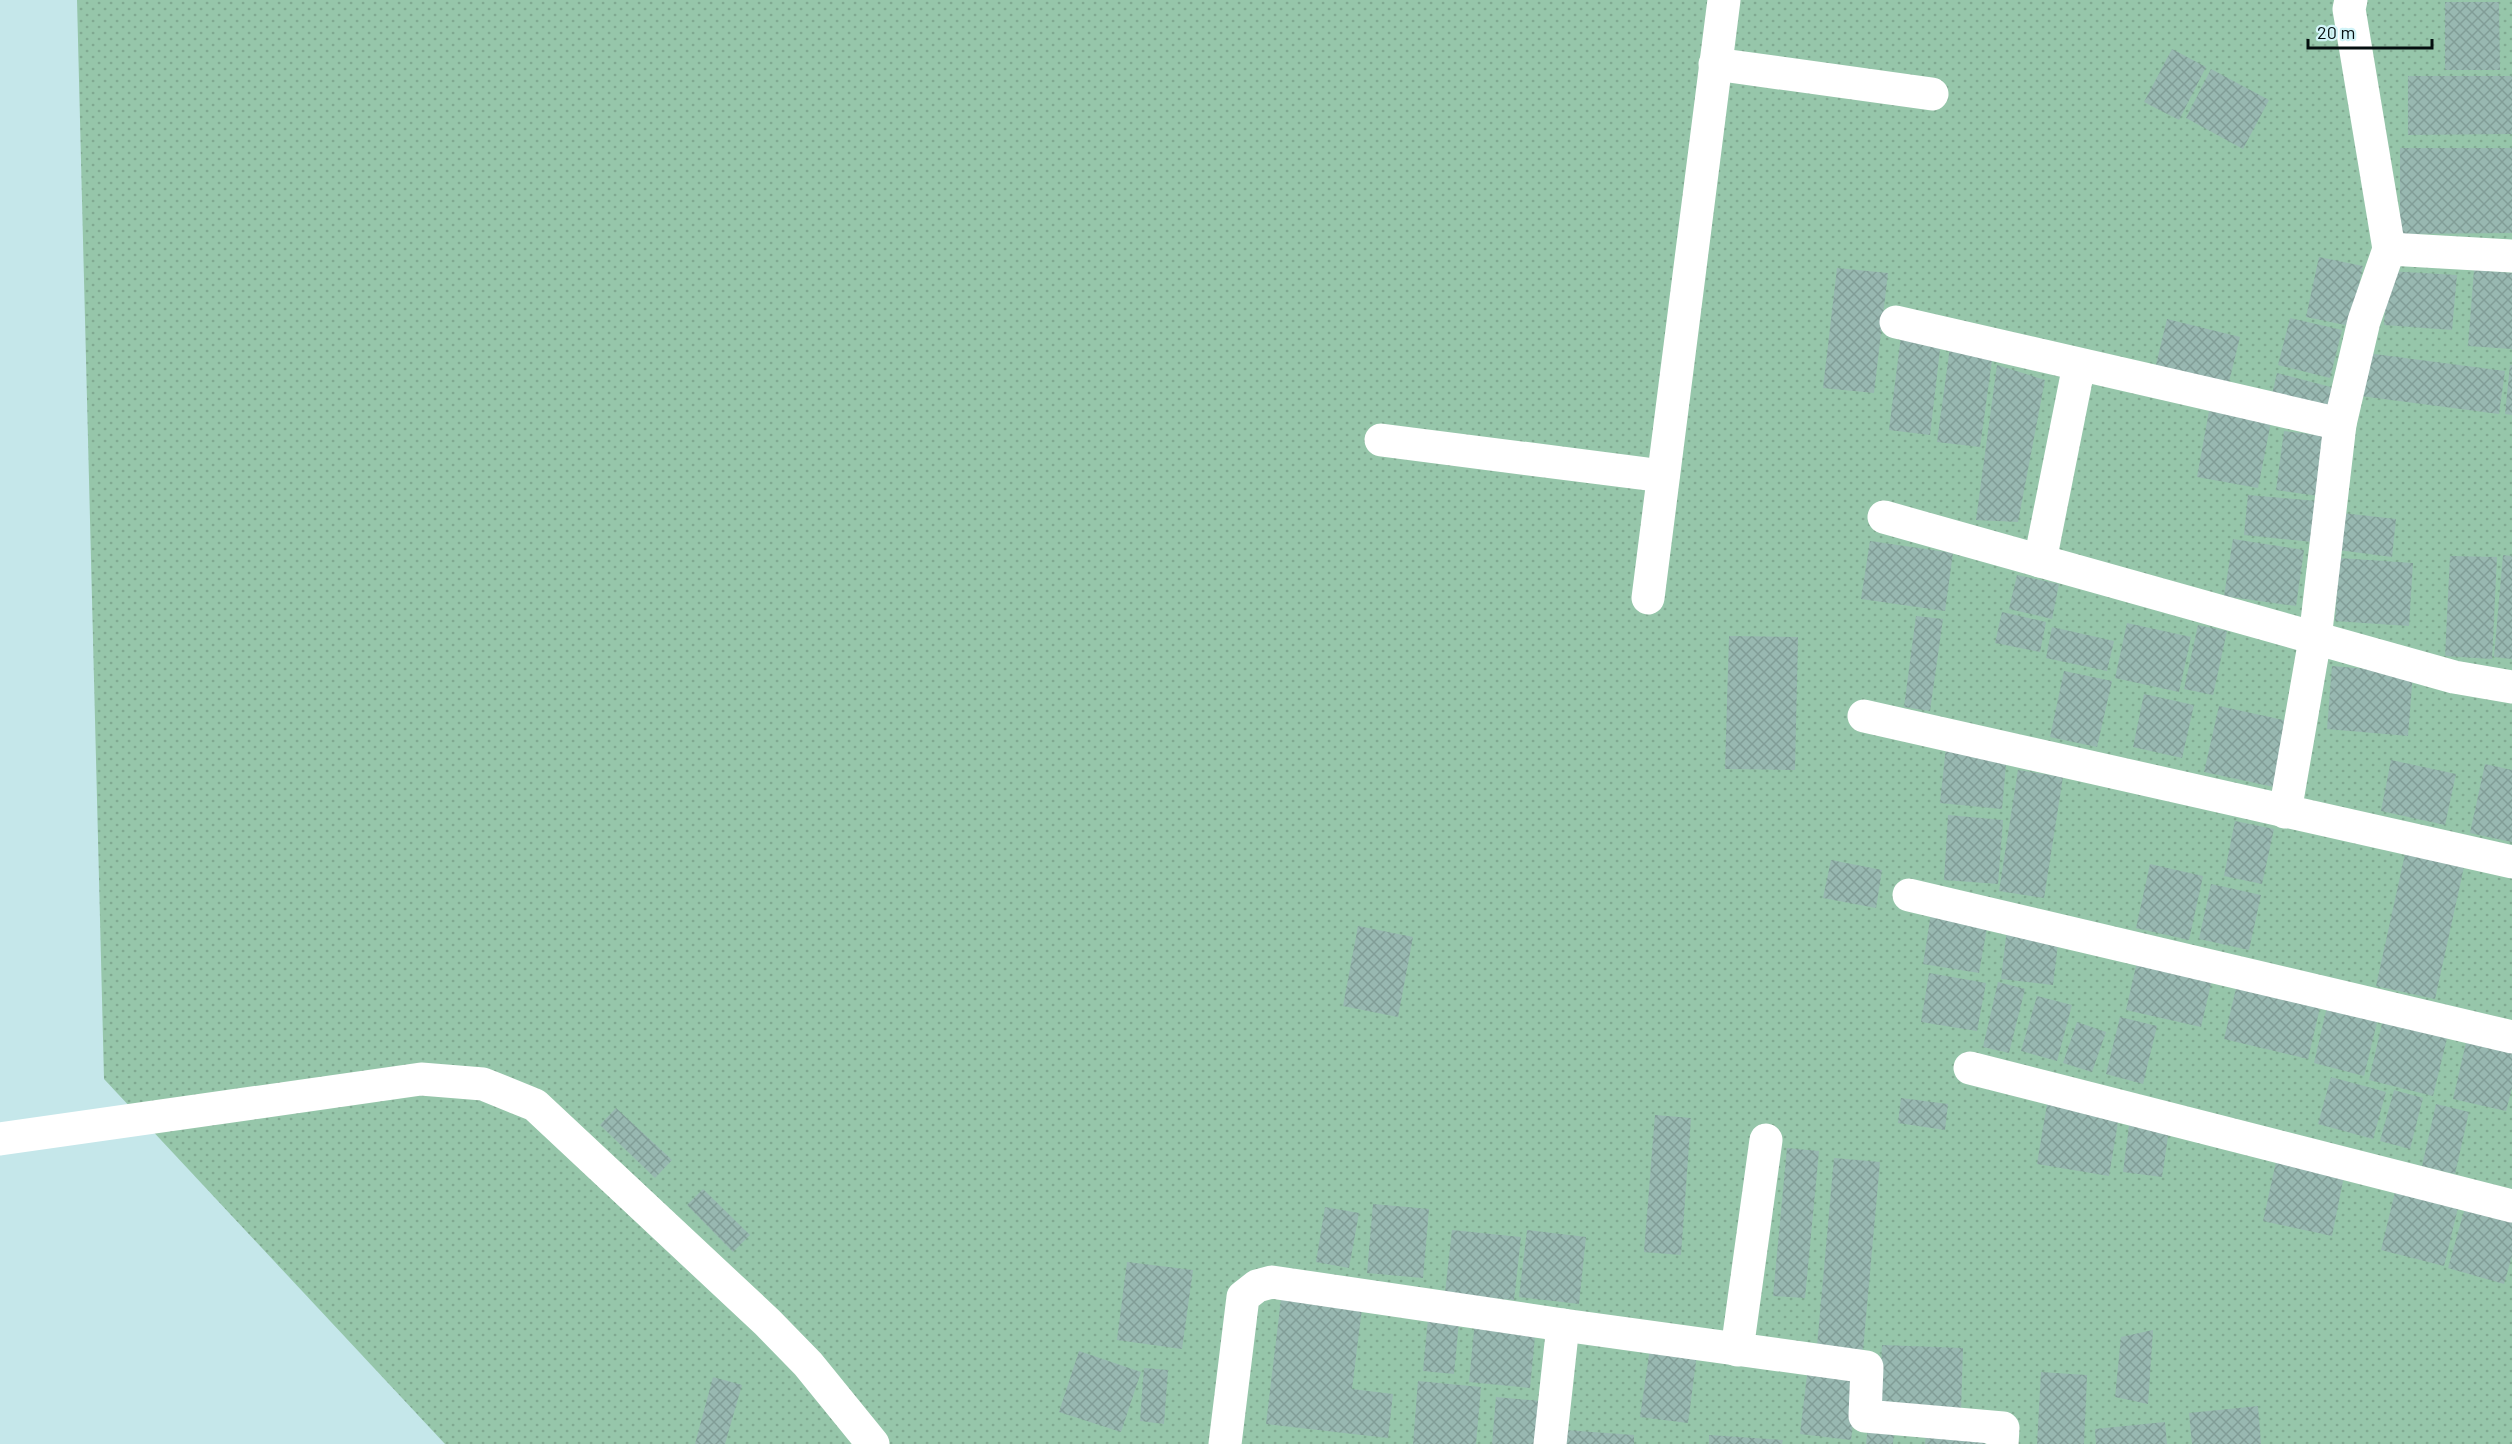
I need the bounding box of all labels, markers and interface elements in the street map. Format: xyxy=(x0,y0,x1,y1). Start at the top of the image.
scale bar xyxy=(2308,12,2432,50)
text: 20 m xyxy=(2317,21,2355,43)

